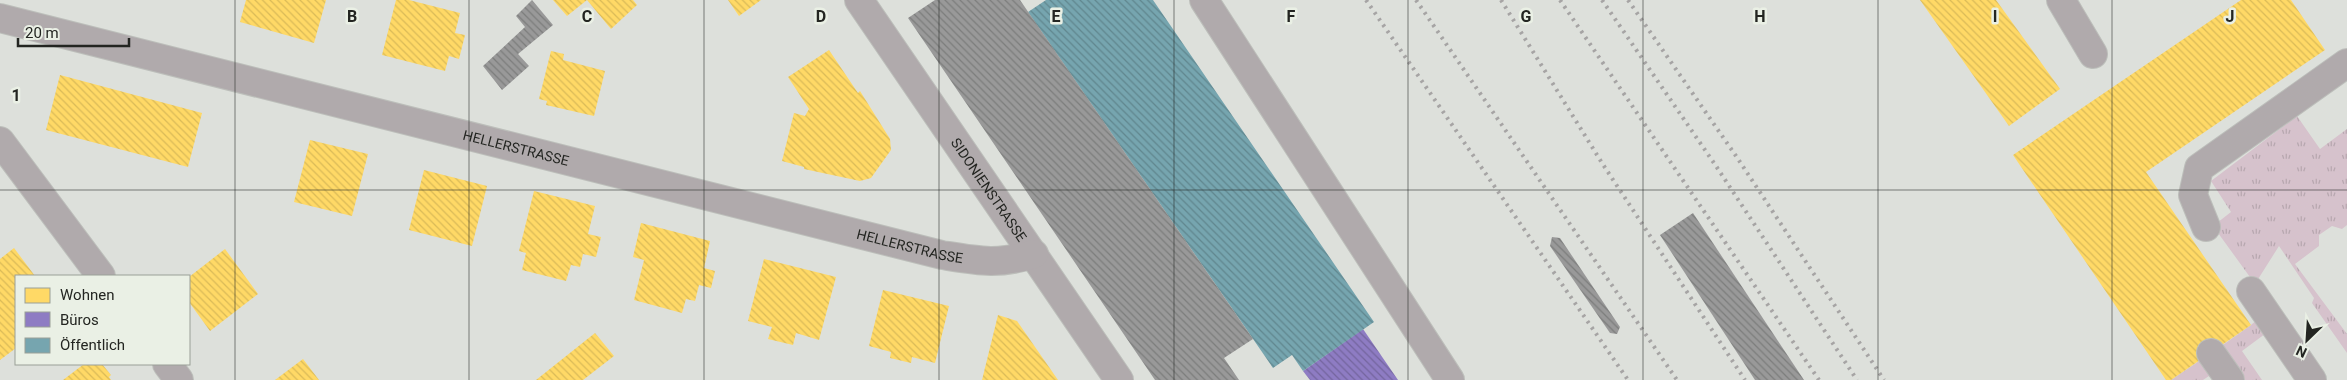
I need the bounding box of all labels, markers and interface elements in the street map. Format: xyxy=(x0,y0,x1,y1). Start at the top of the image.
text: B xyxy=(347,7,357,26)
text: C xyxy=(582,7,592,26)
text: D xyxy=(816,7,826,26)
text: E xyxy=(1052,7,1061,26)
text: F xyxy=(1287,7,1296,26)
text: G xyxy=(1521,7,1532,26)
text: H xyxy=(1754,7,1766,26)
text: I xyxy=(1993,7,1997,26)
text: J xyxy=(2226,7,2234,26)
scale bar xyxy=(18,15,129,47)
text: 20 m xyxy=(25,24,59,42)
text: 1 xyxy=(11,86,21,105)
street label: HELLERSTRASSE xyxy=(461,127,571,169)
street label: SIDONIENSTRASSE xyxy=(948,135,1030,245)
street label: HELLERSTRASSE xyxy=(855,226,964,266)
legend xyxy=(15,275,190,365)
text: Wohnen xyxy=(60,286,114,304)
text: Büros xyxy=(60,311,99,329)
north arrow xyxy=(2282,315,2332,365)
text: Öffentlich xyxy=(60,336,125,354)
text: N xyxy=(2294,342,2309,361)

